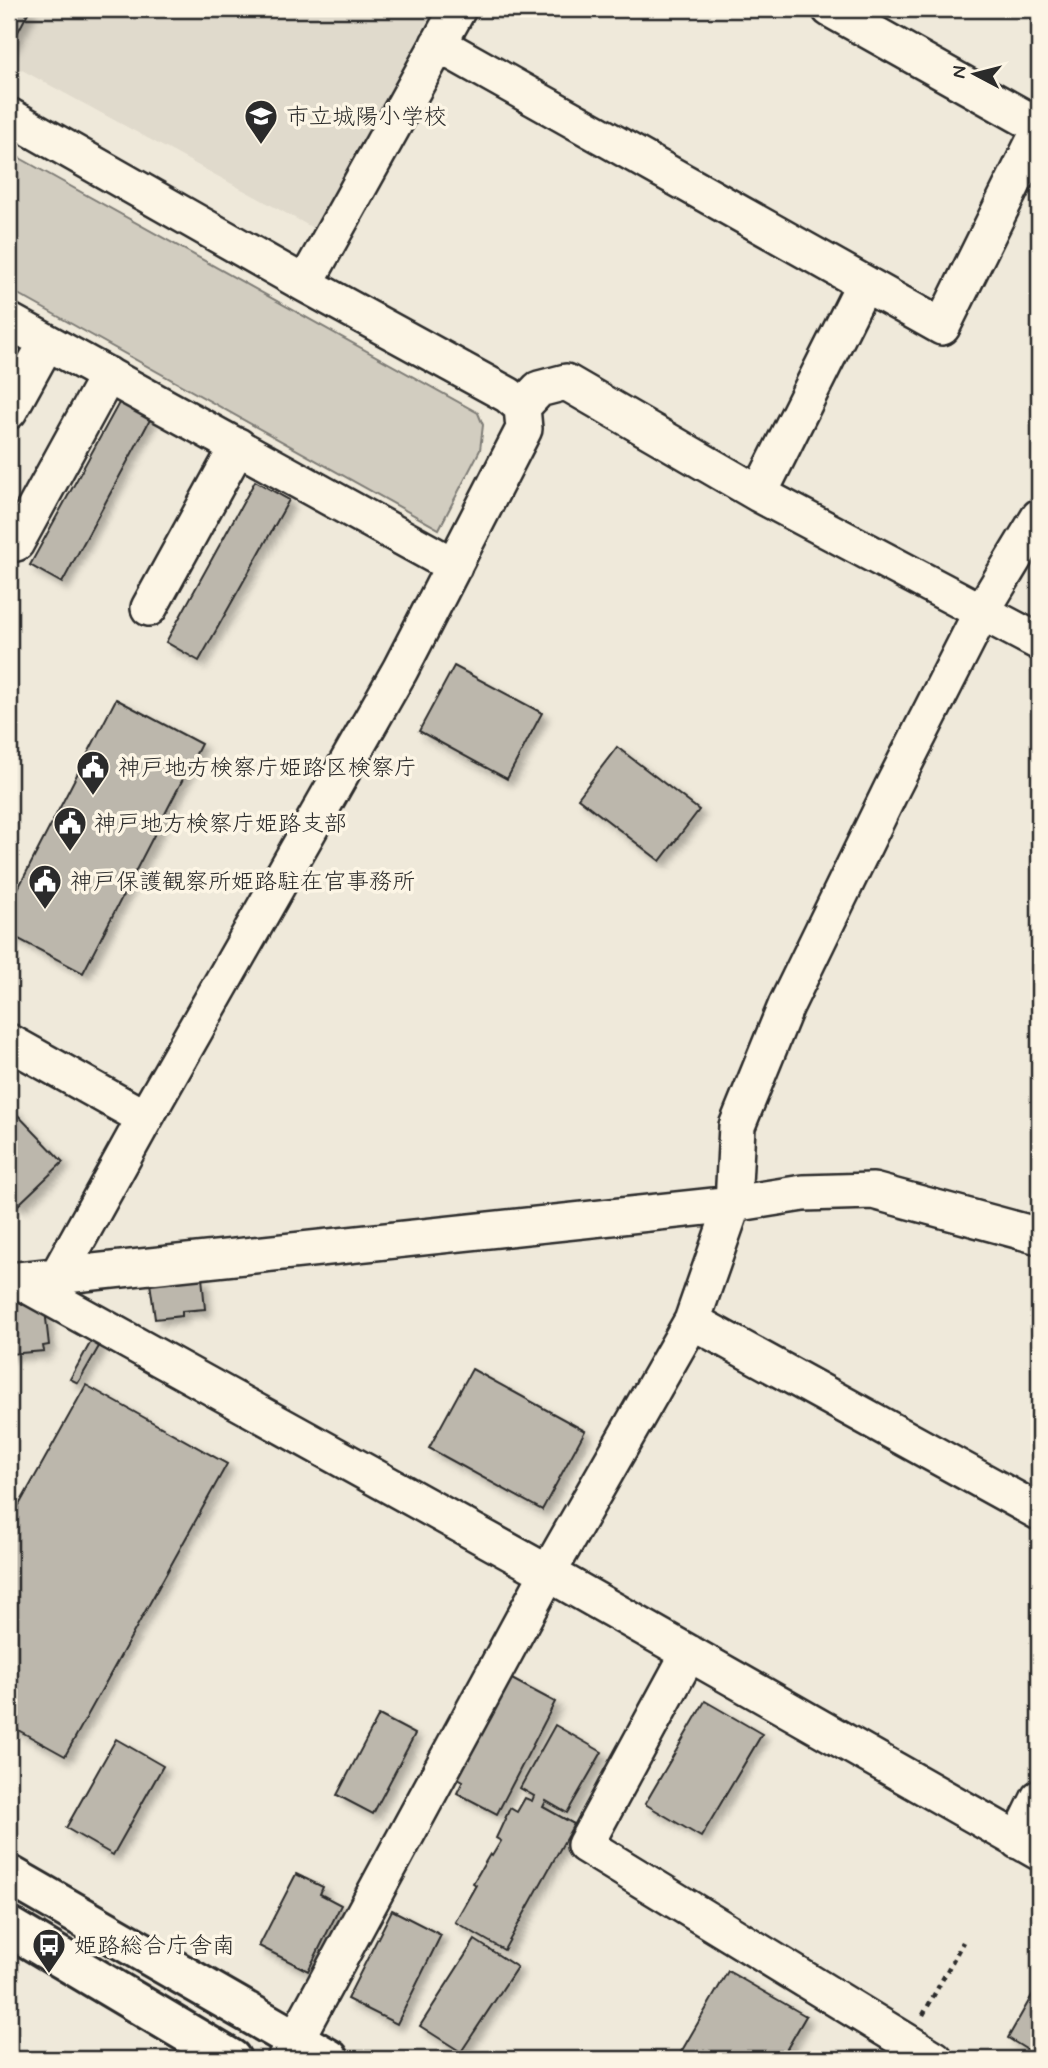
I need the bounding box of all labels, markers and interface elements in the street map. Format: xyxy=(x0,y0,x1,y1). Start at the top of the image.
north arrow xyxy=(940,38,1010,108)
text: N xyxy=(946,64,973,80)
school or university icon: 市立城陽小学校 xyxy=(242,97,280,146)
place label: 市立城陽小学校 xyxy=(286,103,447,133)
public building icon: 神戸地方検察庁姫路区検察庁 xyxy=(74,748,112,797)
place label: 神戸地方検察庁姫路区検察庁 xyxy=(118,754,417,784)
public building icon: 神戸地方検察庁姫路支部 xyxy=(51,804,89,853)
place label: 神戸地方検察庁姫路支部 xyxy=(94,810,347,840)
public building icon: 神戸保護観察所姫路駐在官事務所 xyxy=(26,862,64,911)
place label: 神戸保護観察所姫路駐在官事務所 xyxy=(70,868,415,898)
bus stop icon: 姫路総合庁舎南 xyxy=(30,1926,68,1975)
place label: 姫路総合庁舎南 xyxy=(74,1932,235,1962)

